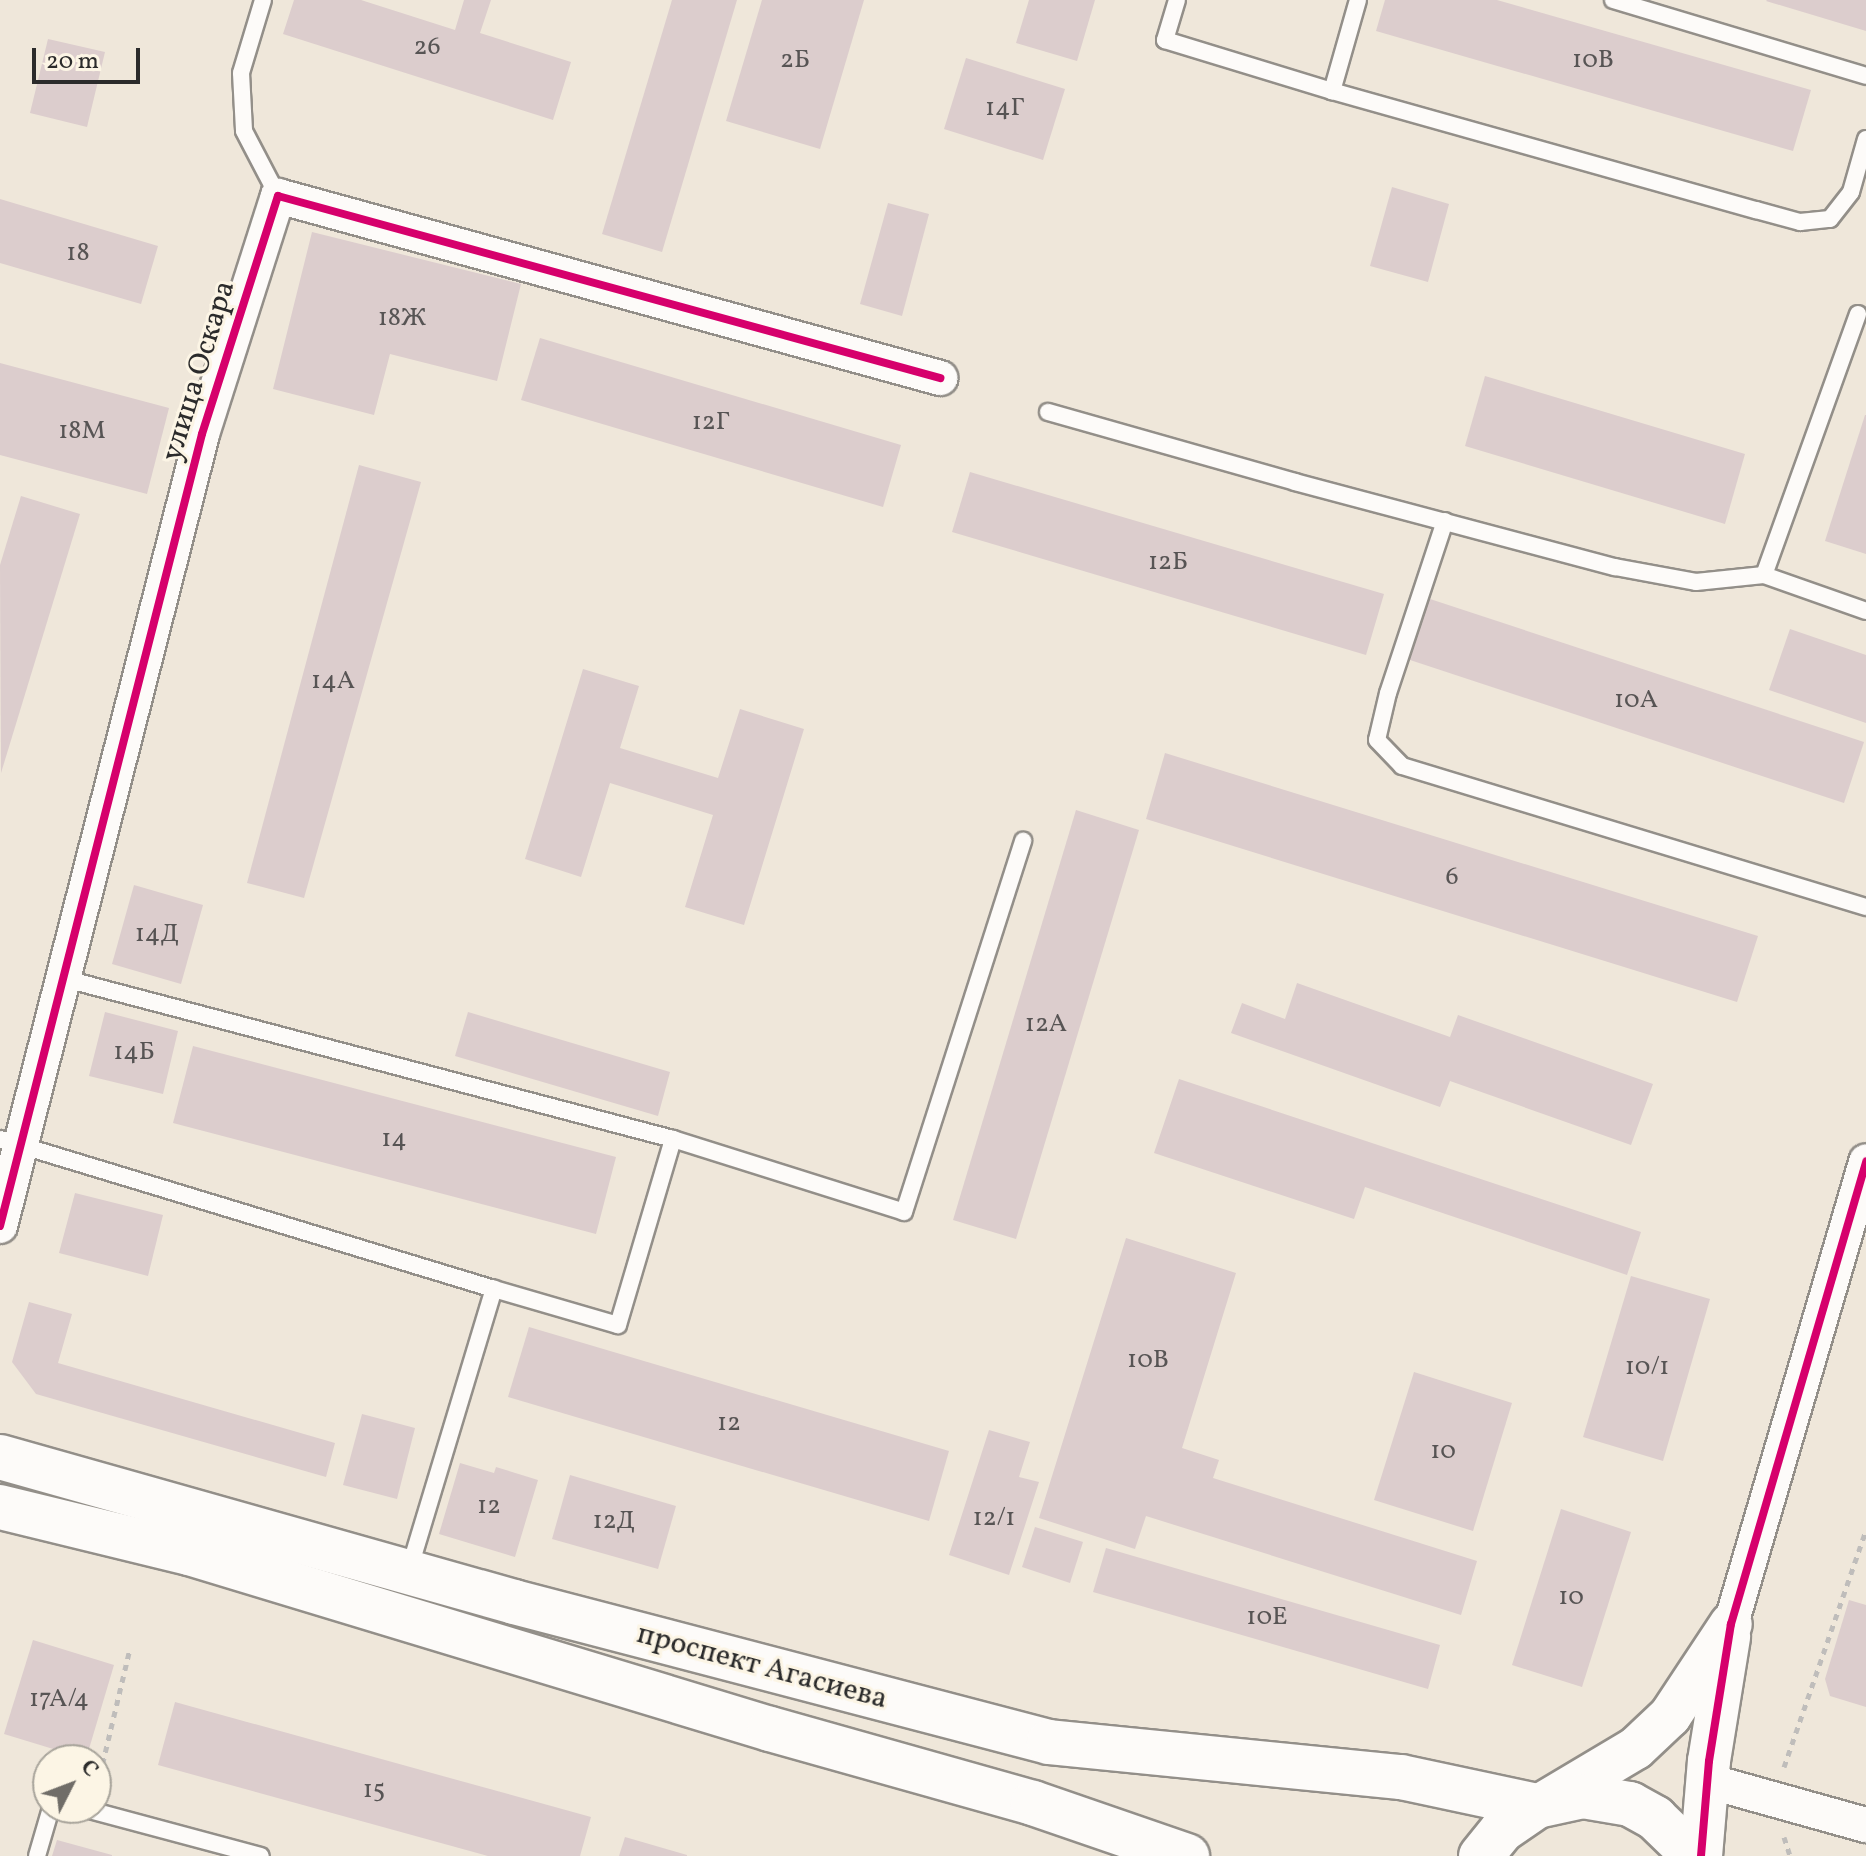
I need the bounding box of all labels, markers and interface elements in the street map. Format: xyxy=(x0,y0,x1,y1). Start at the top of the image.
scale bar xyxy=(36,32,144,82)
house number: 26 xyxy=(413,32,441,64)
text: 20 m xyxy=(46,45,99,79)
house number: 2Б xyxy=(780,45,810,77)
house number: 10В xyxy=(1572,45,1614,77)
house number: 14Г xyxy=(985,93,1025,125)
house number: 18 xyxy=(66,238,90,270)
street label: улица Оскара xyxy=(154,276,244,466)
house number: 18Ж xyxy=(378,303,426,335)
house number: 12Г xyxy=(692,407,730,439)
house number: 18М xyxy=(58,416,106,448)
house number: 12Б xyxy=(1148,547,1188,579)
house number: 14А xyxy=(311,666,355,698)
house number: 10А xyxy=(1614,685,1658,717)
house number: 6 xyxy=(1445,862,1459,894)
house number: 14Д xyxy=(135,919,179,951)
house number: 12А xyxy=(1025,1009,1067,1041)
house number: 14Б xyxy=(113,1037,155,1069)
house number: 14 xyxy=(381,1124,407,1156)
house number: 10В xyxy=(1127,1345,1169,1377)
house number: 10/1 xyxy=(1625,1352,1669,1384)
house number: 12 xyxy=(717,1408,741,1440)
house number: 10 xyxy=(1430,1436,1456,1468)
house number: 12 xyxy=(477,1491,501,1523)
house number: 12/1 xyxy=(973,1503,1015,1535)
house number: 12Д xyxy=(593,1506,635,1538)
house number: 10 xyxy=(1558,1582,1584,1614)
house number: 10Е xyxy=(1246,1602,1288,1634)
street label: проспект Агасиева xyxy=(633,1616,891,1718)
house number: 17А/4 xyxy=(29,1684,89,1716)
north arrow xyxy=(32,1744,112,1824)
text: С xyxy=(72,1753,105,1785)
house number: 15 xyxy=(363,1775,385,1807)

